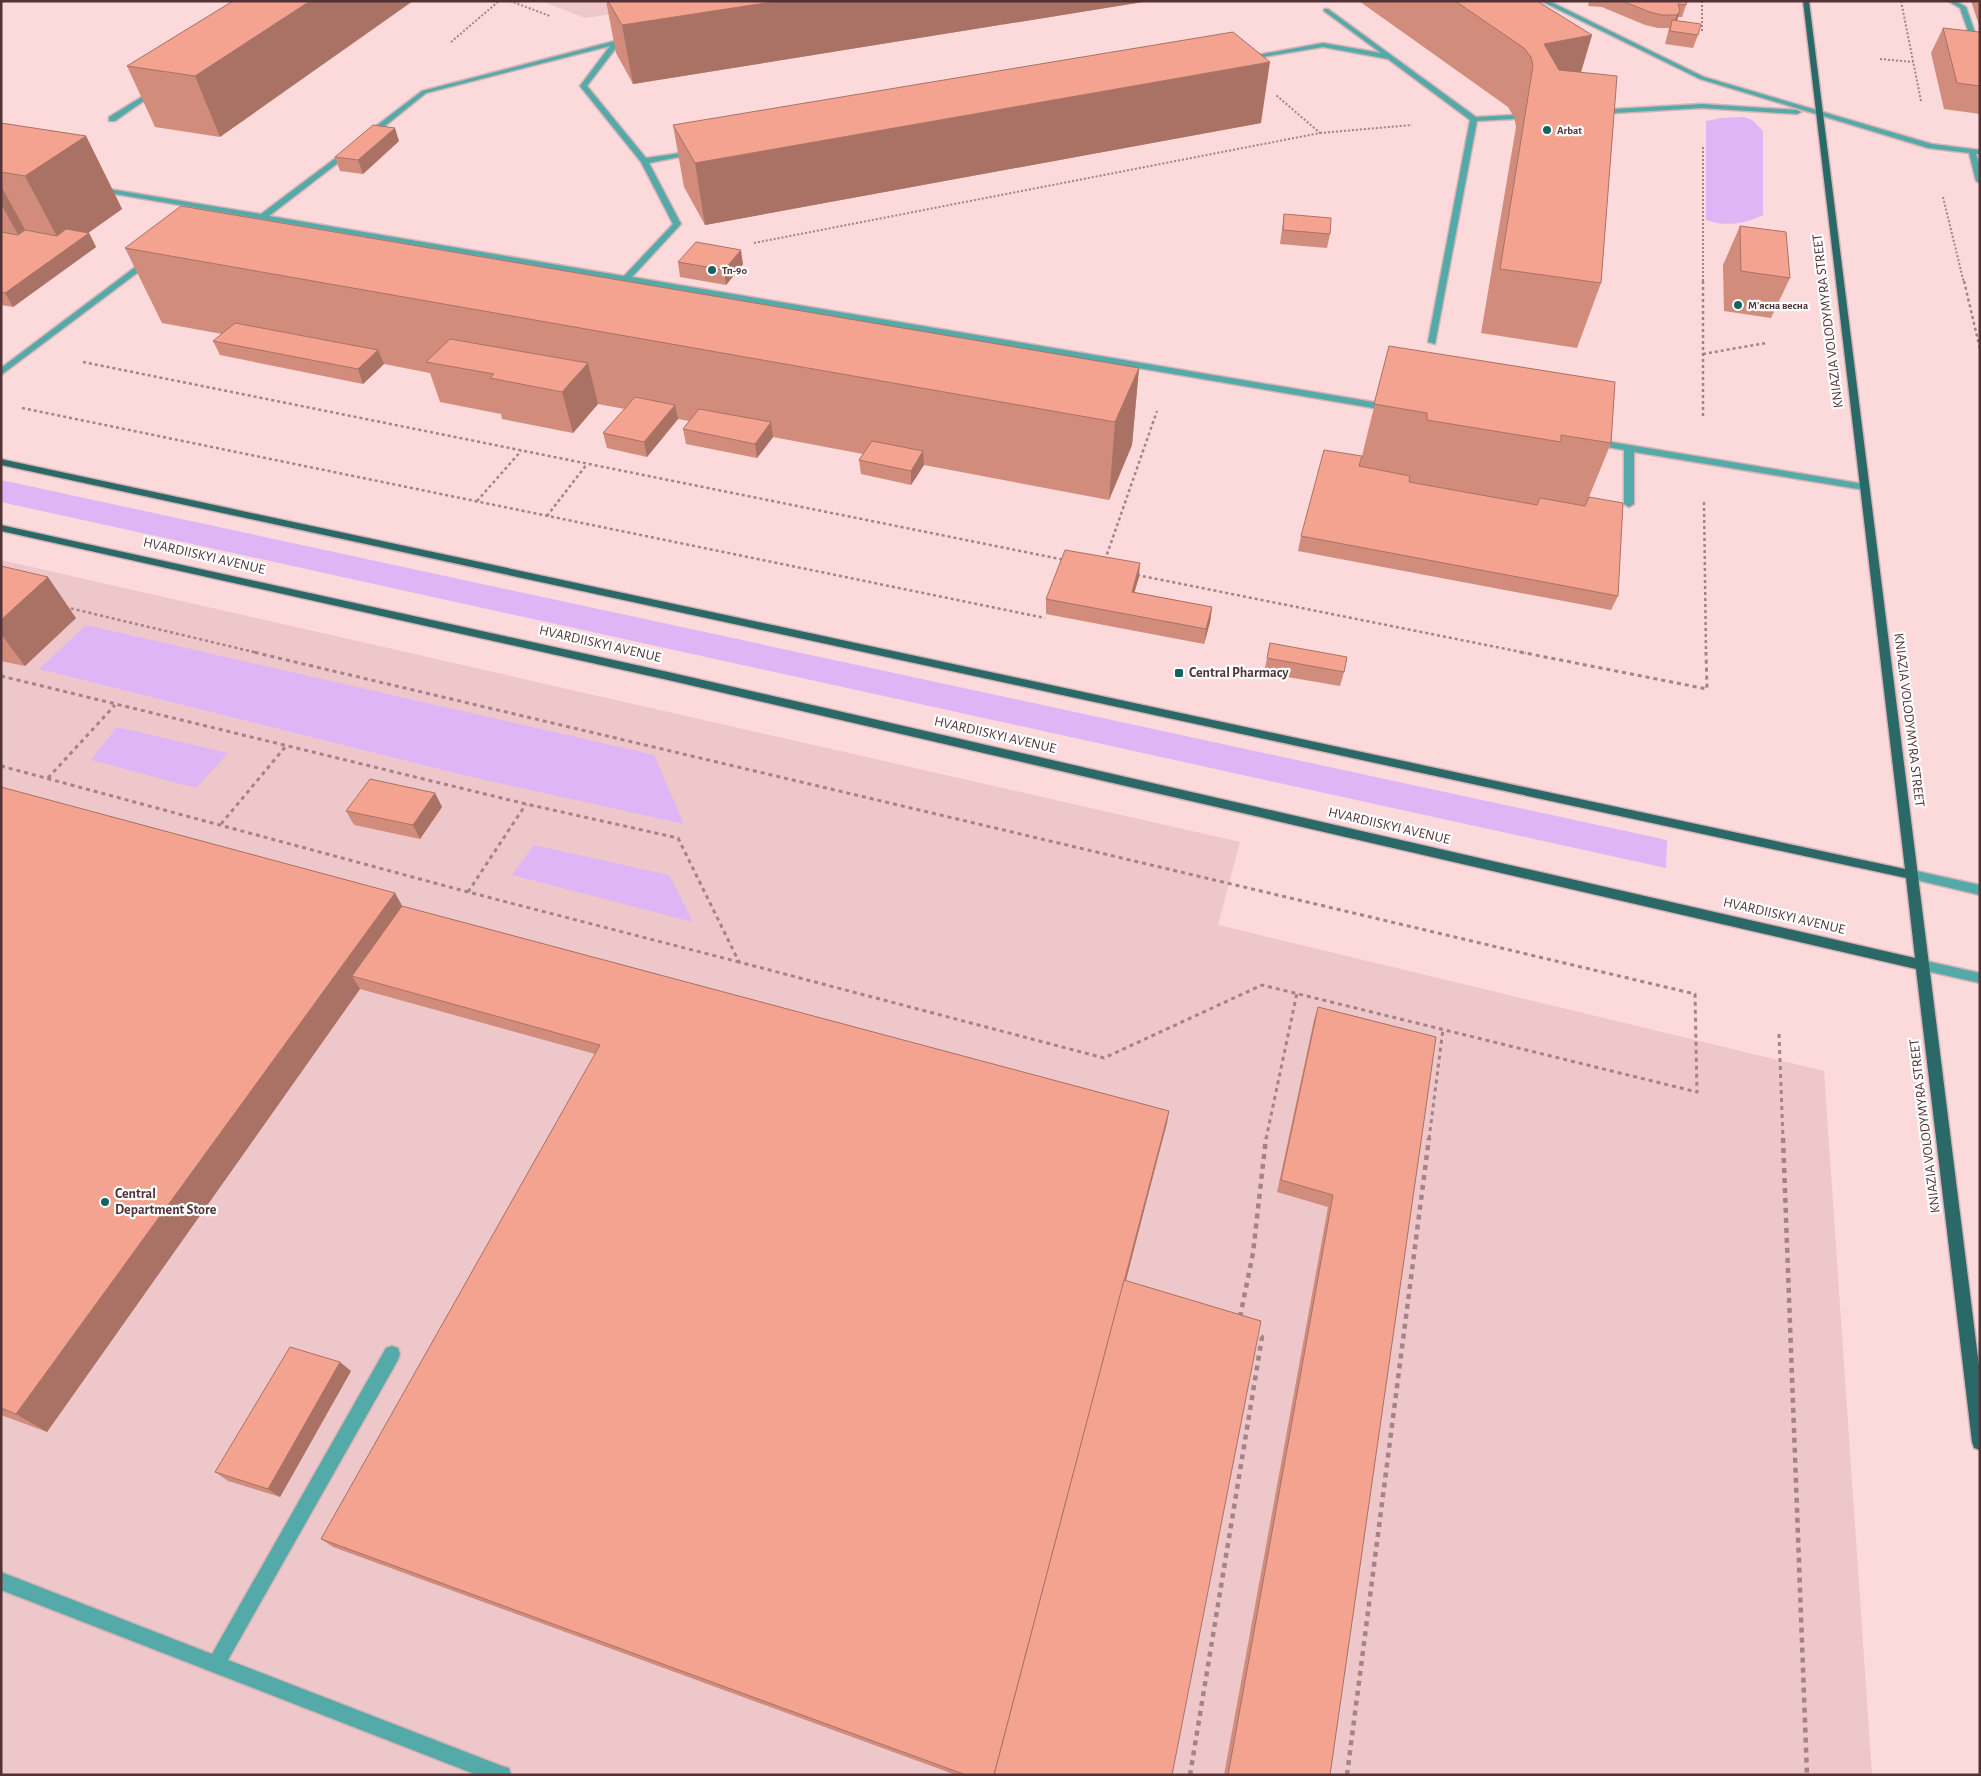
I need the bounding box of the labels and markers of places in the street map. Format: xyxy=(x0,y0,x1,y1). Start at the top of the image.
marker: Arbat xyxy=(1541,124,1553,136)
place label: Arbat xyxy=(1557,125,1582,136)
marker: Тп-90 xyxy=(706,264,718,276)
place label: Тп-90 xyxy=(722,265,747,276)
marker: М'ясна весна xyxy=(1732,299,1744,311)
place label: М'ясна весна xyxy=(1748,300,1808,311)
place label: Central Pharmacy xyxy=(1189,666,1289,680)
marker: Central Pharmacy xyxy=(1173,667,1185,679)
place label: Central Department Store xyxy=(115,1187,217,1217)
marker: Central Department Store xyxy=(99,1196,111,1208)

